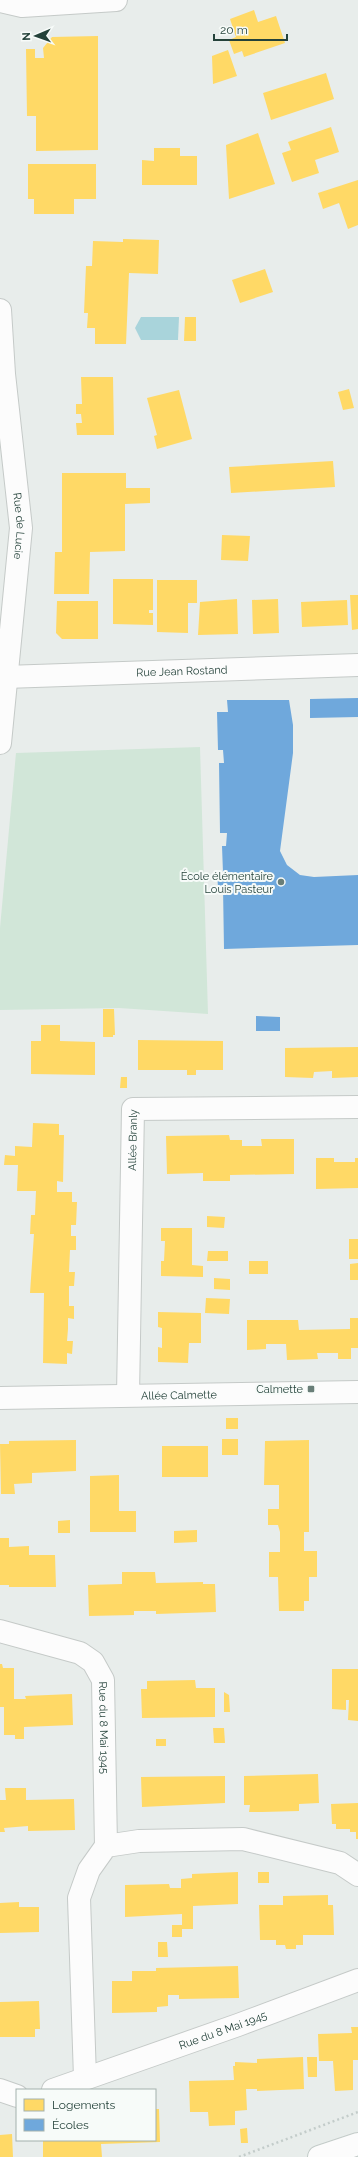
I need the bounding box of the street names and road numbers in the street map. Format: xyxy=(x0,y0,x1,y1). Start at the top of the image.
street label: Rue de Lucie xyxy=(11,492,28,560)
street label: Rue Jean Rostand xyxy=(136,663,228,679)
street label: Allée Branly xyxy=(125,1109,139,1171)
street label: Allée Calmette xyxy=(141,1388,218,1402)
street label: Rue du 8 Mai 1945 xyxy=(97,1681,111,1774)
street label: Rue du 8 Mai 1945 xyxy=(177,2008,269,2052)

